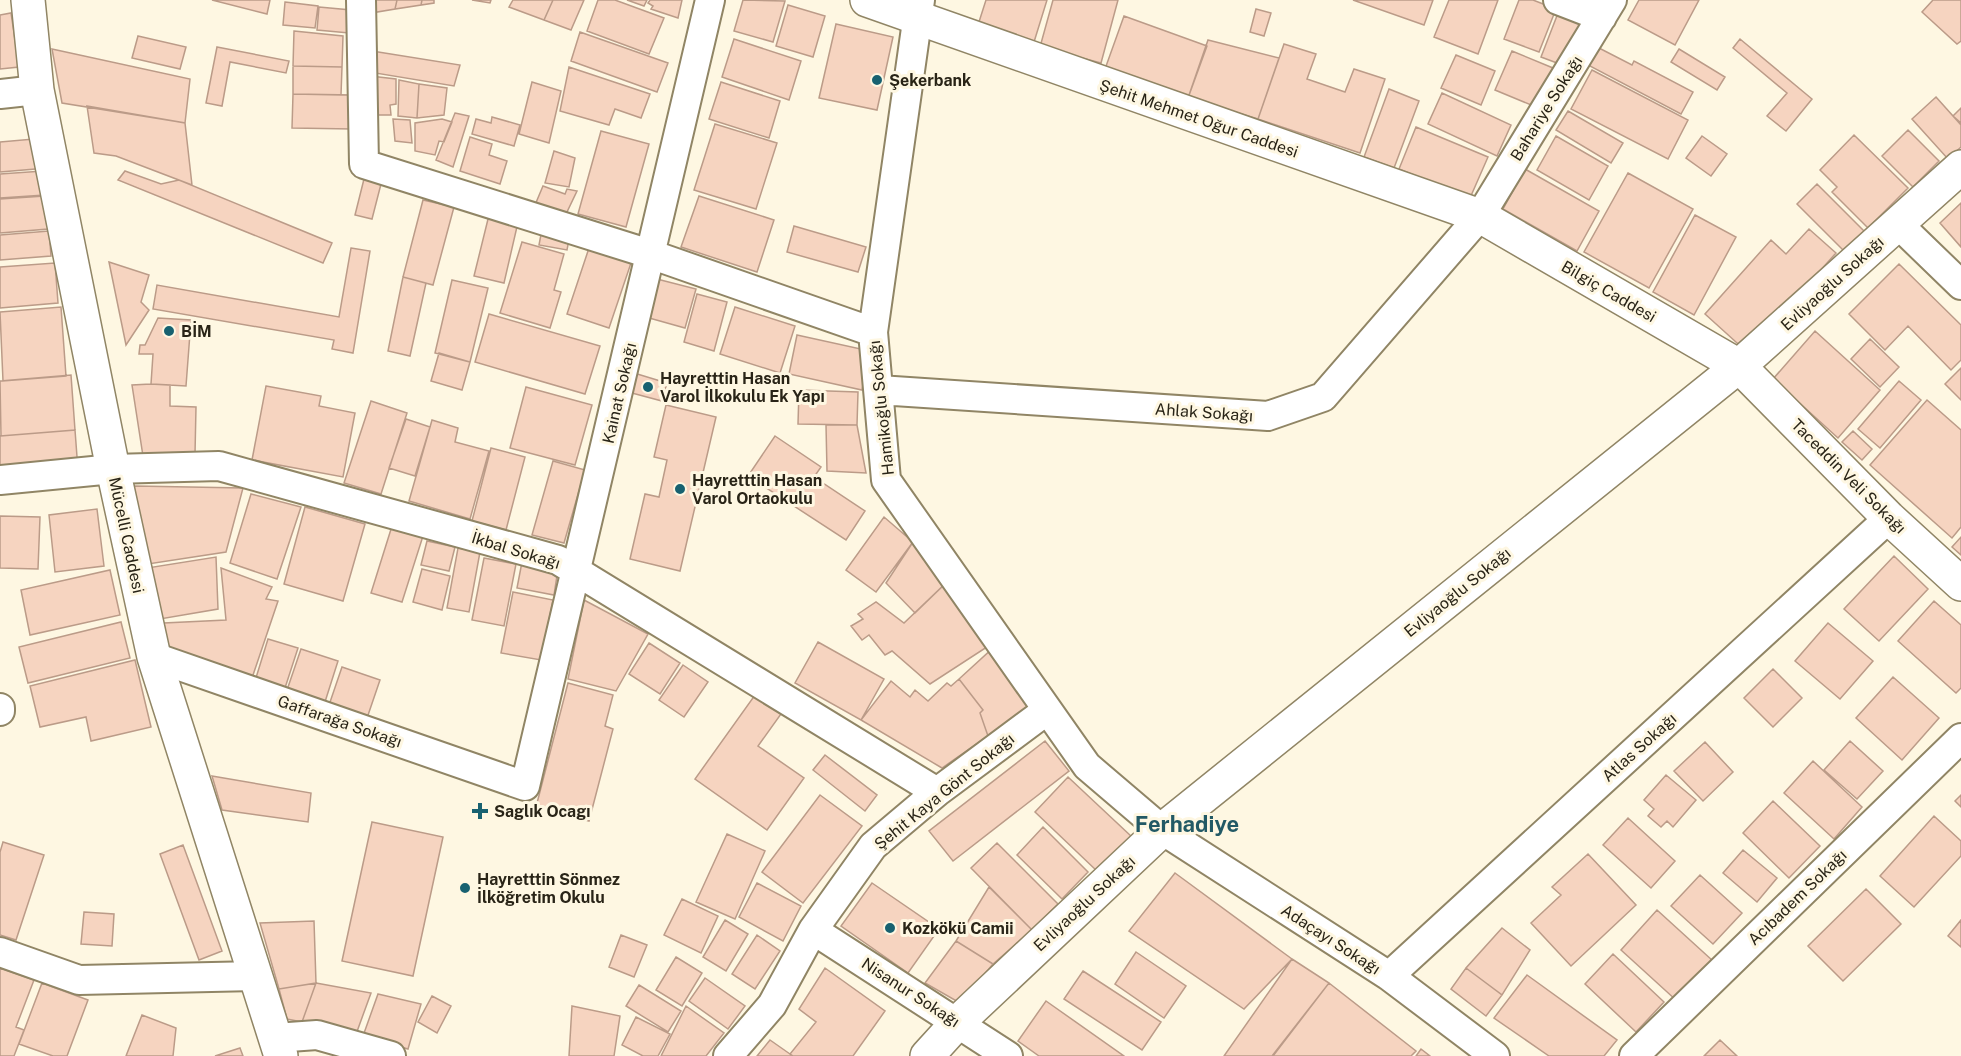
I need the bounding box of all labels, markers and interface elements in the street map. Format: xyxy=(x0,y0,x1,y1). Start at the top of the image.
street label: Bahariye Sokağı xyxy=(1506,52,1586,164)
place label: Şekerbank xyxy=(889,71,971,90)
marker: Şekerbank xyxy=(870,73,884,87)
street label: Şehit Mehmet Oğur Caddesi xyxy=(1097,75,1301,161)
street label: Evliyaoğlu Sokağı xyxy=(1777,232,1888,334)
street label: Bilgiç Caddesi xyxy=(1558,257,1659,326)
place label: BİM xyxy=(181,321,212,341)
marker: BİM xyxy=(162,324,176,338)
street label: Hamikoğlu Sokağı xyxy=(865,340,898,476)
street label: Kainat Sokağı xyxy=(599,341,640,445)
place label: Hayretttin Hasan Varol İlkokulu Ek Yapı xyxy=(660,369,825,406)
marker: Hayretttin Hasan Varol İlkokulu Ek Yapı xyxy=(641,380,655,394)
street label: Ahlak Sokağı xyxy=(1154,400,1254,425)
street label: Taceddin Veli Sokağı xyxy=(1787,415,1910,538)
place label: Hayretttin Hasan Varol Ortaokulu xyxy=(692,471,822,508)
street label: Mücelli Caddesi xyxy=(105,475,148,595)
marker: Hayretttin Hasan Varol Ortaokulu xyxy=(673,482,687,496)
street label: İkbal Sokağı xyxy=(469,527,563,573)
street label: Evliyaoğlu Sokağı xyxy=(1400,544,1514,641)
street label: Gaffarağa Sokağı xyxy=(275,691,404,752)
street label: Atlas Sokağı xyxy=(1598,709,1680,786)
street label: Şehit Kaya Gönt Sokağı xyxy=(871,729,1018,854)
marker: Saglık Ocagı xyxy=(471,802,489,820)
place label: Saglık Ocagı xyxy=(494,802,590,821)
district label: Ferhadiye xyxy=(1135,811,1239,837)
street label: Acıbadem Sokağı xyxy=(1744,846,1851,949)
street label: Evliyaoğlu Sokağı xyxy=(1030,852,1139,955)
place label: Hayretttin Sönmez İlköğretim Okulu xyxy=(477,870,620,907)
marker: Hayretttin Sönmez İlköğretim Okulu xyxy=(458,881,472,895)
street label: Adaçayı Sokağı xyxy=(1278,900,1384,978)
place label: Kozkökü Camii xyxy=(902,919,1013,938)
marker: Kozkökü Camii xyxy=(883,921,897,935)
street label: Nisanur Sokağı xyxy=(858,954,963,1031)

